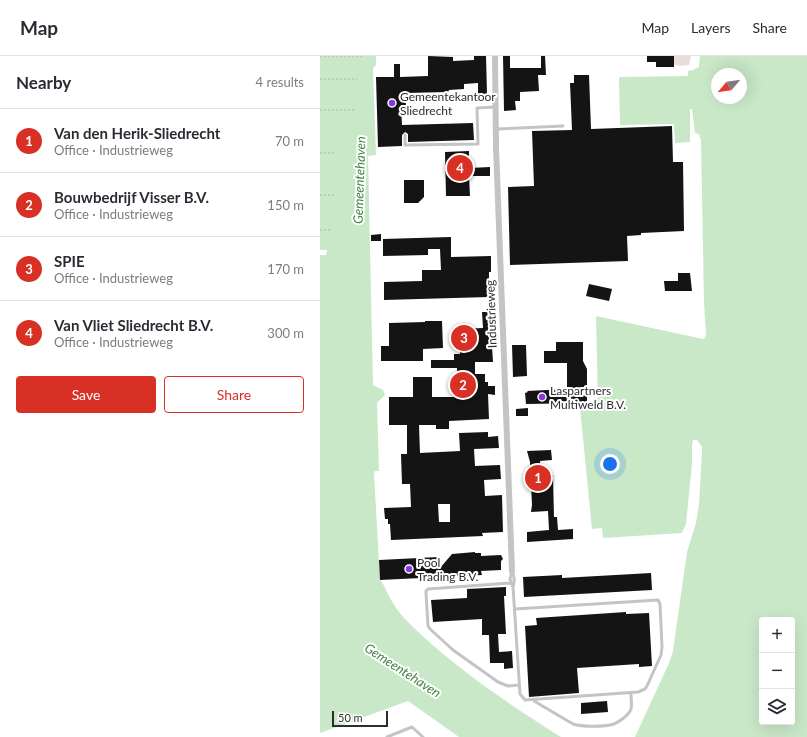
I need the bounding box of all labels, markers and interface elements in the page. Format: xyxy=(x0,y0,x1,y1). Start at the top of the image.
text: Map xyxy=(20,16,58,39)
text: Map xyxy=(641,19,669,36)
text: Layers xyxy=(691,19,731,36)
text: Share xyxy=(753,19,787,36)
north arrow xyxy=(711,68,747,104)
text: Nearby xyxy=(16,72,71,93)
text: 4 results xyxy=(256,74,304,90)
place label: Gemeentekantoor Sliedrecht xyxy=(400,89,496,118)
marker: Gemeentekantoor Sliedrecht xyxy=(387,98,397,108)
text: Van den Herik-Sliedrecht xyxy=(54,124,220,142)
text: 1 xyxy=(25,133,33,149)
text: 70 m xyxy=(275,133,304,149)
water label: Gemeentehaven xyxy=(349,136,369,224)
text: Office · Industrieweg xyxy=(54,142,173,158)
pin: 4 xyxy=(447,153,473,183)
text: Bouwbedrijf Visser B.V. xyxy=(54,188,209,206)
text: 2 xyxy=(25,197,33,213)
text: 150 m xyxy=(267,197,304,213)
text: Office · Industrieweg xyxy=(54,206,173,222)
text: SPIE xyxy=(54,252,85,270)
text: 3 xyxy=(25,261,33,277)
text: 170 m xyxy=(267,261,304,277)
text: Office · Industrieweg xyxy=(54,270,173,286)
street label: Industrieweg xyxy=(482,280,500,348)
text: Van Vliet Sliedrecht B.V. xyxy=(54,316,213,334)
pin: 3 xyxy=(451,323,477,353)
text: 4 xyxy=(25,325,33,341)
text: 300 m xyxy=(267,325,304,341)
text: Office · Industrieweg xyxy=(54,334,173,350)
pin: 2 xyxy=(450,370,476,400)
button: Save xyxy=(16,376,156,413)
button: Share xyxy=(164,376,304,413)
place label: Laspartners Multiweld B.V. xyxy=(550,383,626,412)
marker: Laspartners Multiweld B.V. xyxy=(537,392,547,402)
your location xyxy=(600,454,620,474)
pin: 1 xyxy=(525,463,551,493)
place label: Pool Trading B.V. xyxy=(417,555,479,584)
marker: Pool Trading B.V. xyxy=(404,564,414,574)
map controls xyxy=(759,617,795,725)
button: + xyxy=(759,617,795,653)
water label: Gemeentehaven xyxy=(362,639,444,701)
button: − xyxy=(759,653,795,689)
button: layers xyxy=(759,689,795,725)
scale bar xyxy=(332,709,388,728)
text: 50 m xyxy=(338,711,363,724)

